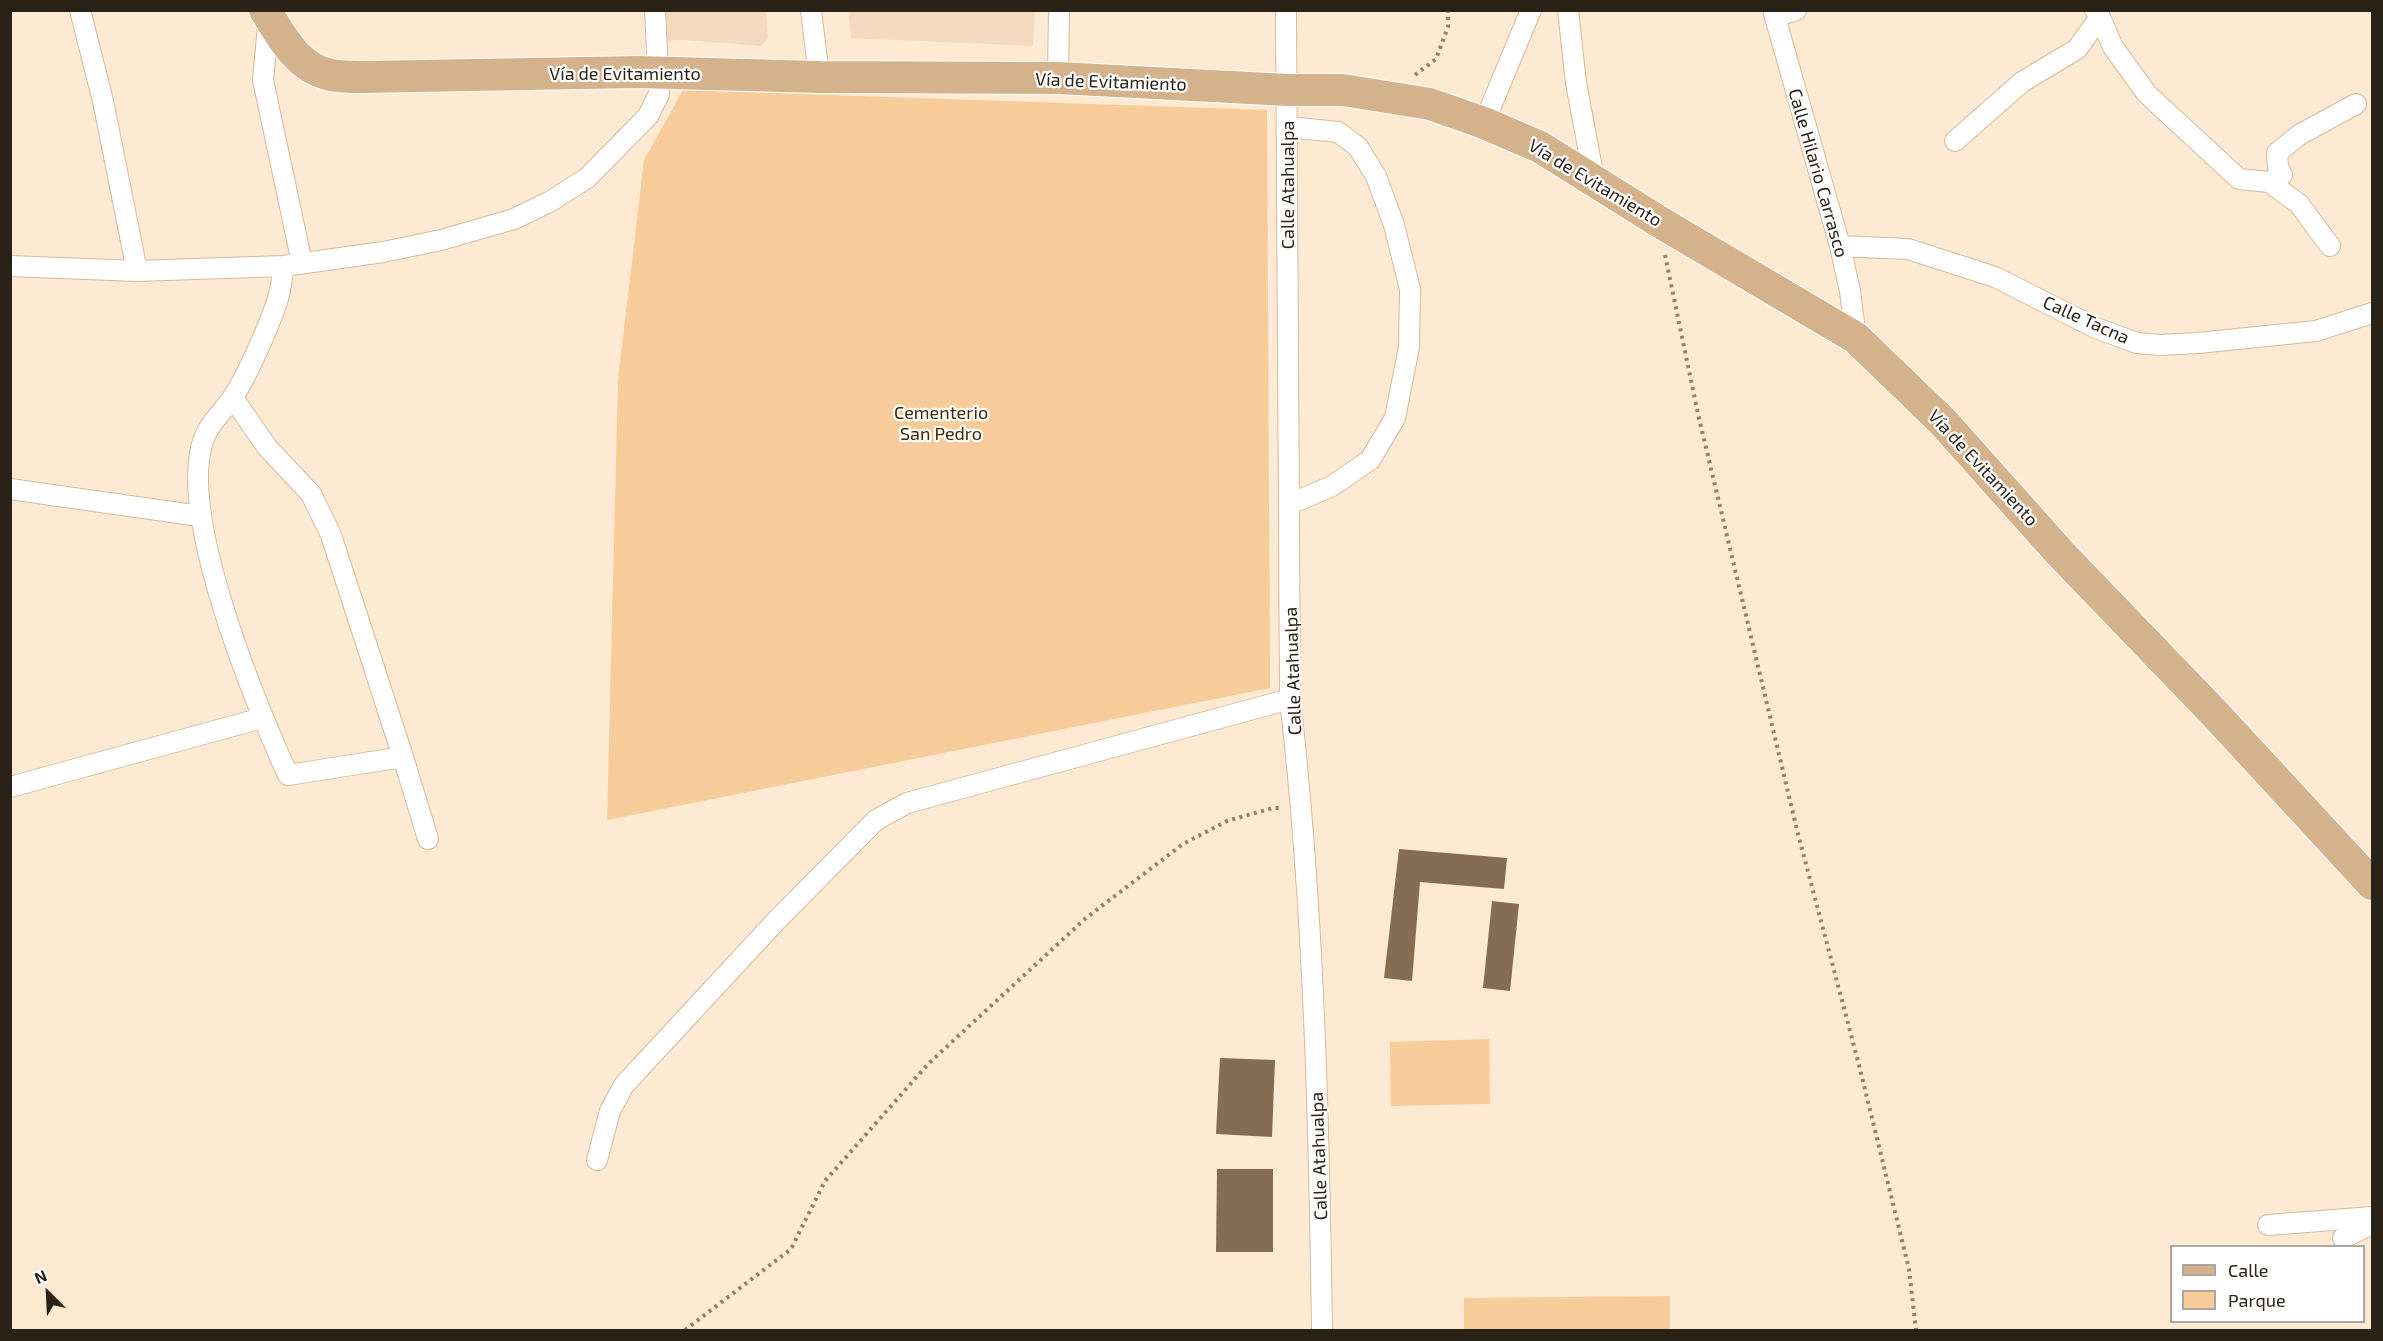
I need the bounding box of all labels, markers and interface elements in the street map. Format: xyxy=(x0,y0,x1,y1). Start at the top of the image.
street label: Vía de Evitamiento xyxy=(549,63,701,85)
street label: Vía de Evitamiento xyxy=(1035,69,1187,95)
street label: Calle Hilario Carrasco xyxy=(1784,86,1852,260)
street label: Calle Atahualpa xyxy=(1277,121,1299,249)
street label: Vía de Evitamiento xyxy=(1524,135,1666,231)
street label: Calle Tacna xyxy=(2039,291,2133,349)
park label: Cementerio San Pedro xyxy=(894,402,988,444)
street label: Vía de Evitamiento xyxy=(1923,405,2043,531)
street label: Calle Atahualpa xyxy=(1280,606,1306,736)
street label: Calle Atahualpa xyxy=(1306,1091,1332,1221)
legend xyxy=(2170,1245,2365,1323)
text: Calle xyxy=(2228,1259,2269,1281)
north arrow xyxy=(18,1263,78,1323)
text: N xyxy=(31,1265,50,1287)
text: Parque xyxy=(2228,1289,2286,1311)

